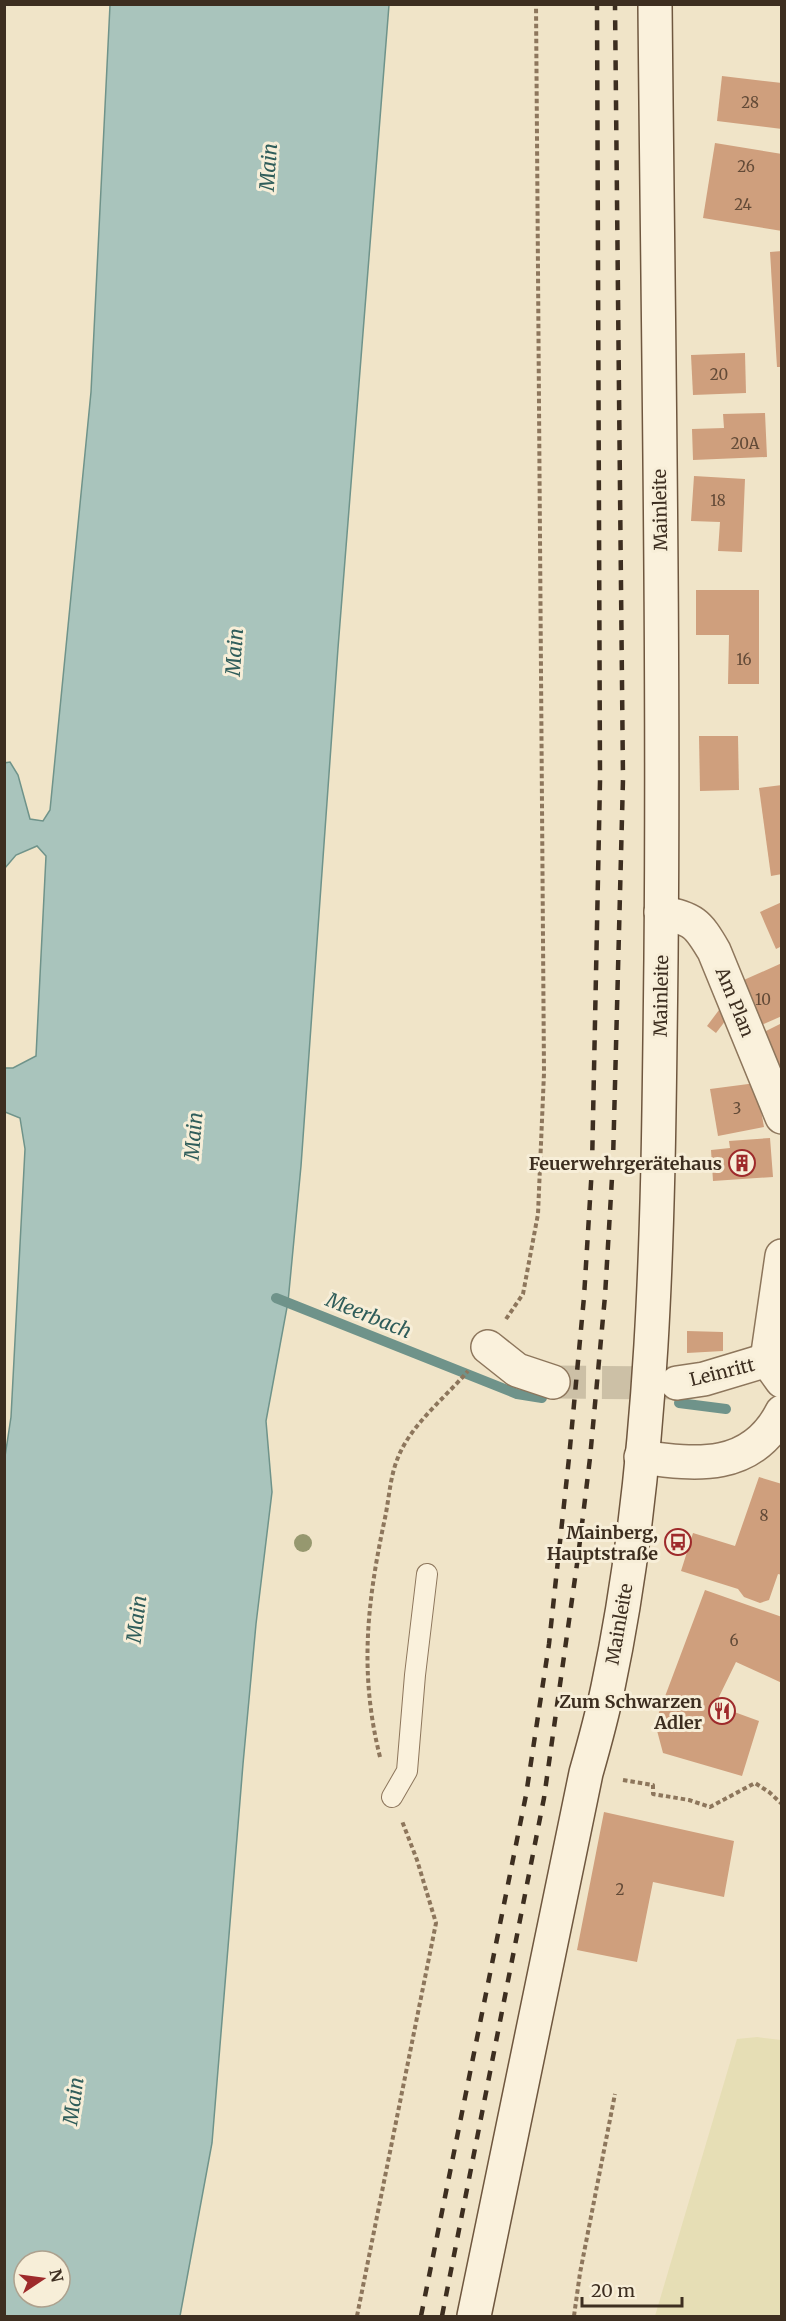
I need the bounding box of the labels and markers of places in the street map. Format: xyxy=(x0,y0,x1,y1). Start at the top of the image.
building icon: Feuerwehrgerätehaus xyxy=(727,1148,757,1178)
place label: Feuerwehrgerätehaus xyxy=(529,1152,722,1175)
place label: Mainberg, Hauptstraße xyxy=(547,1521,658,1565)
bus stop icon: Mainberg, Hauptstraße xyxy=(663,1527,693,1557)
place label: Zum Schwarzen Adler xyxy=(559,1690,702,1734)
restaurant icon: Zum Schwarzen Adler xyxy=(707,1696,737,1726)

